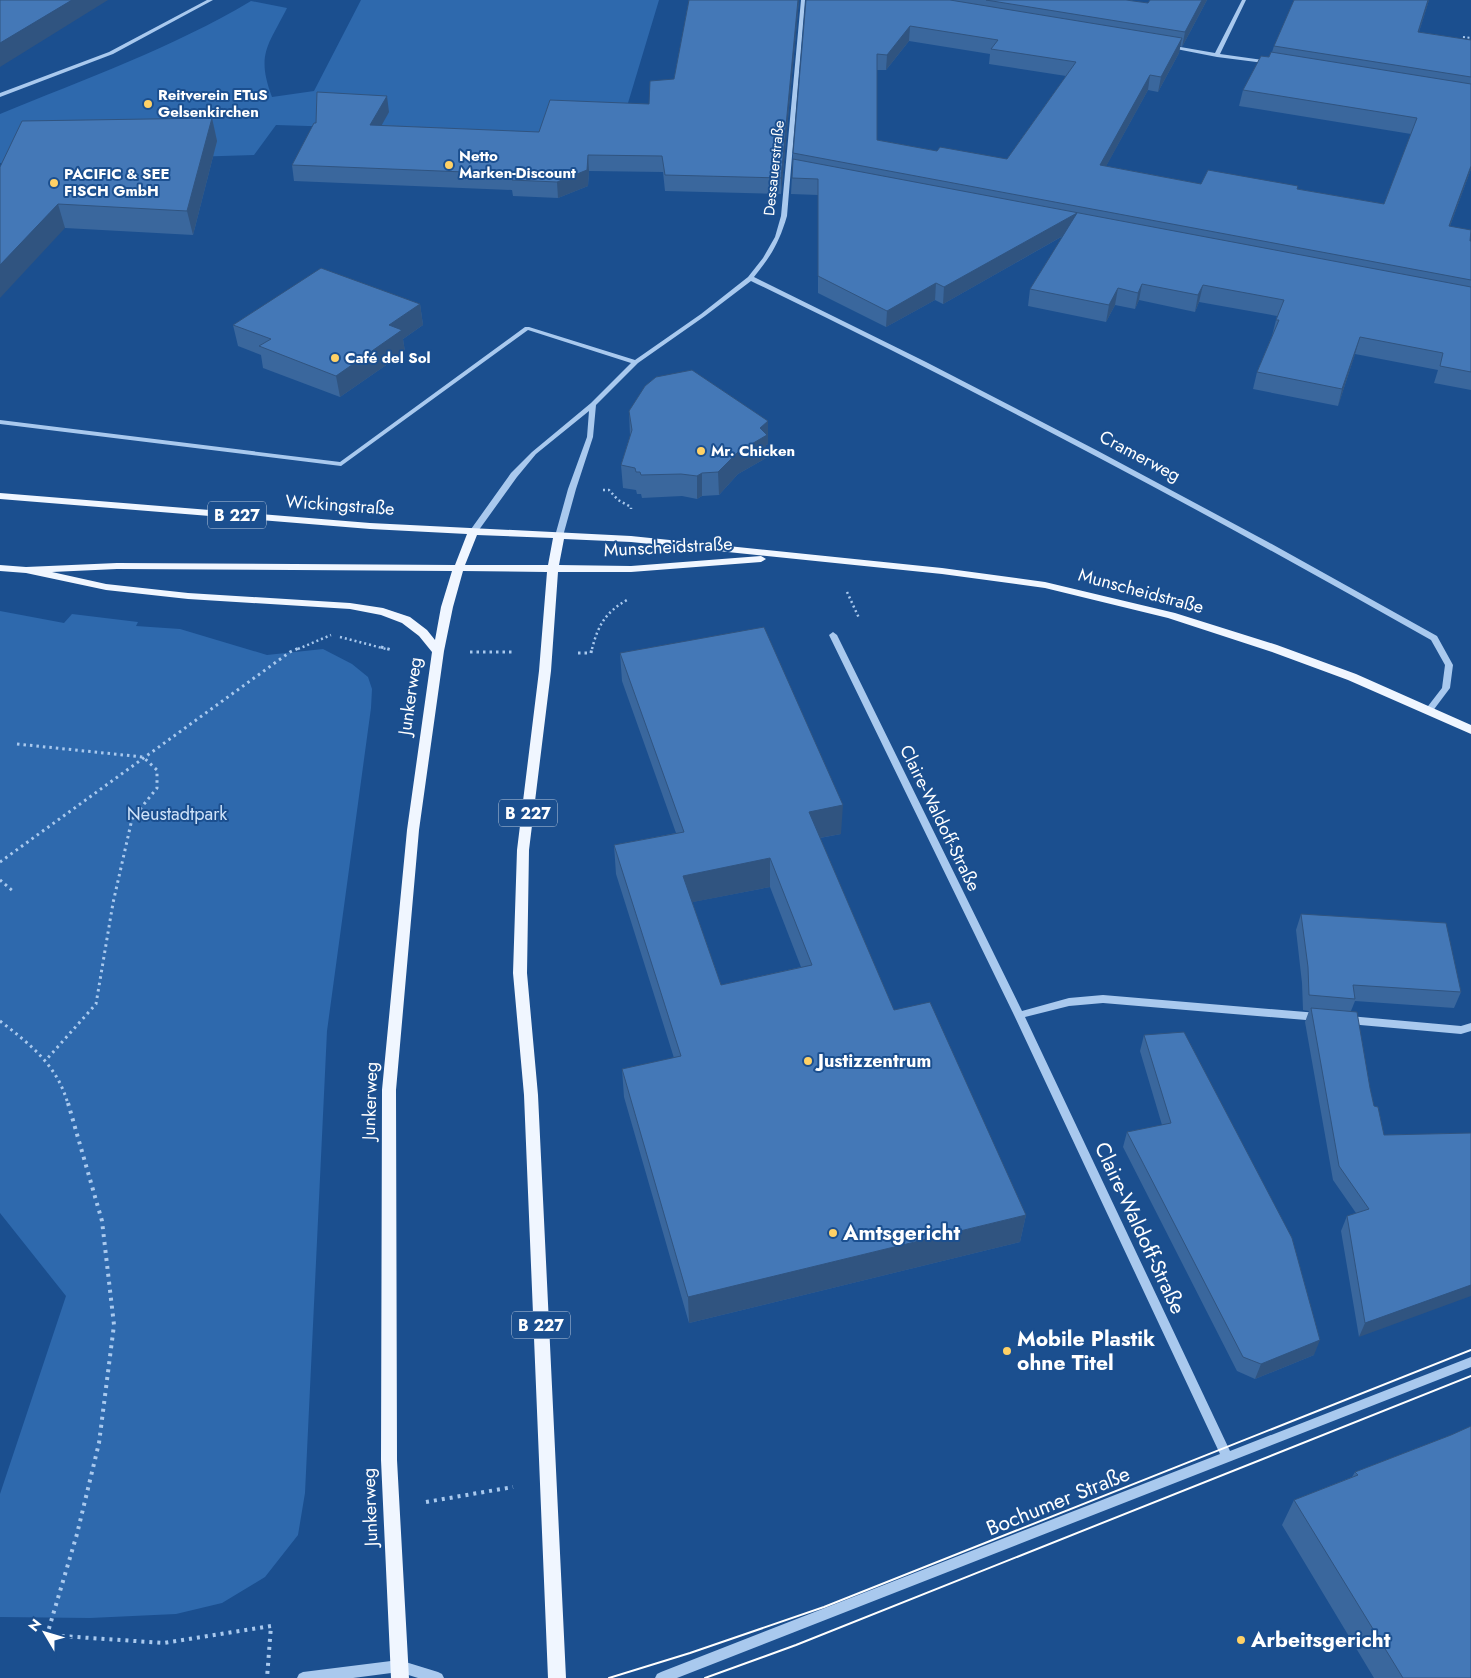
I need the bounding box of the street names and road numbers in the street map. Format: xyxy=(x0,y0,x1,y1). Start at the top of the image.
street label: Dessauerstraße xyxy=(758,119,790,217)
street label: Cramerweg xyxy=(1095,424,1185,488)
street label: Wickingstraße xyxy=(285,488,395,522)
road number: B 227 xyxy=(208,502,266,528)
street label: Munscheidstraße xyxy=(603,531,733,563)
street label: Munscheidstraße xyxy=(1075,562,1207,620)
street label: Junkerweg xyxy=(391,655,428,739)
street label: Claire-Waldoff-Straße xyxy=(893,740,987,896)
road number: B 227 xyxy=(499,800,557,826)
street label: Junkerweg xyxy=(356,1061,384,1143)
street label: Claire-Waldoff-Straße xyxy=(1087,1137,1193,1319)
road number: B 227 xyxy=(512,1312,570,1338)
street label: Bochumer Straße xyxy=(982,1458,1134,1543)
street label: Junkerweg xyxy=(356,1467,384,1549)

